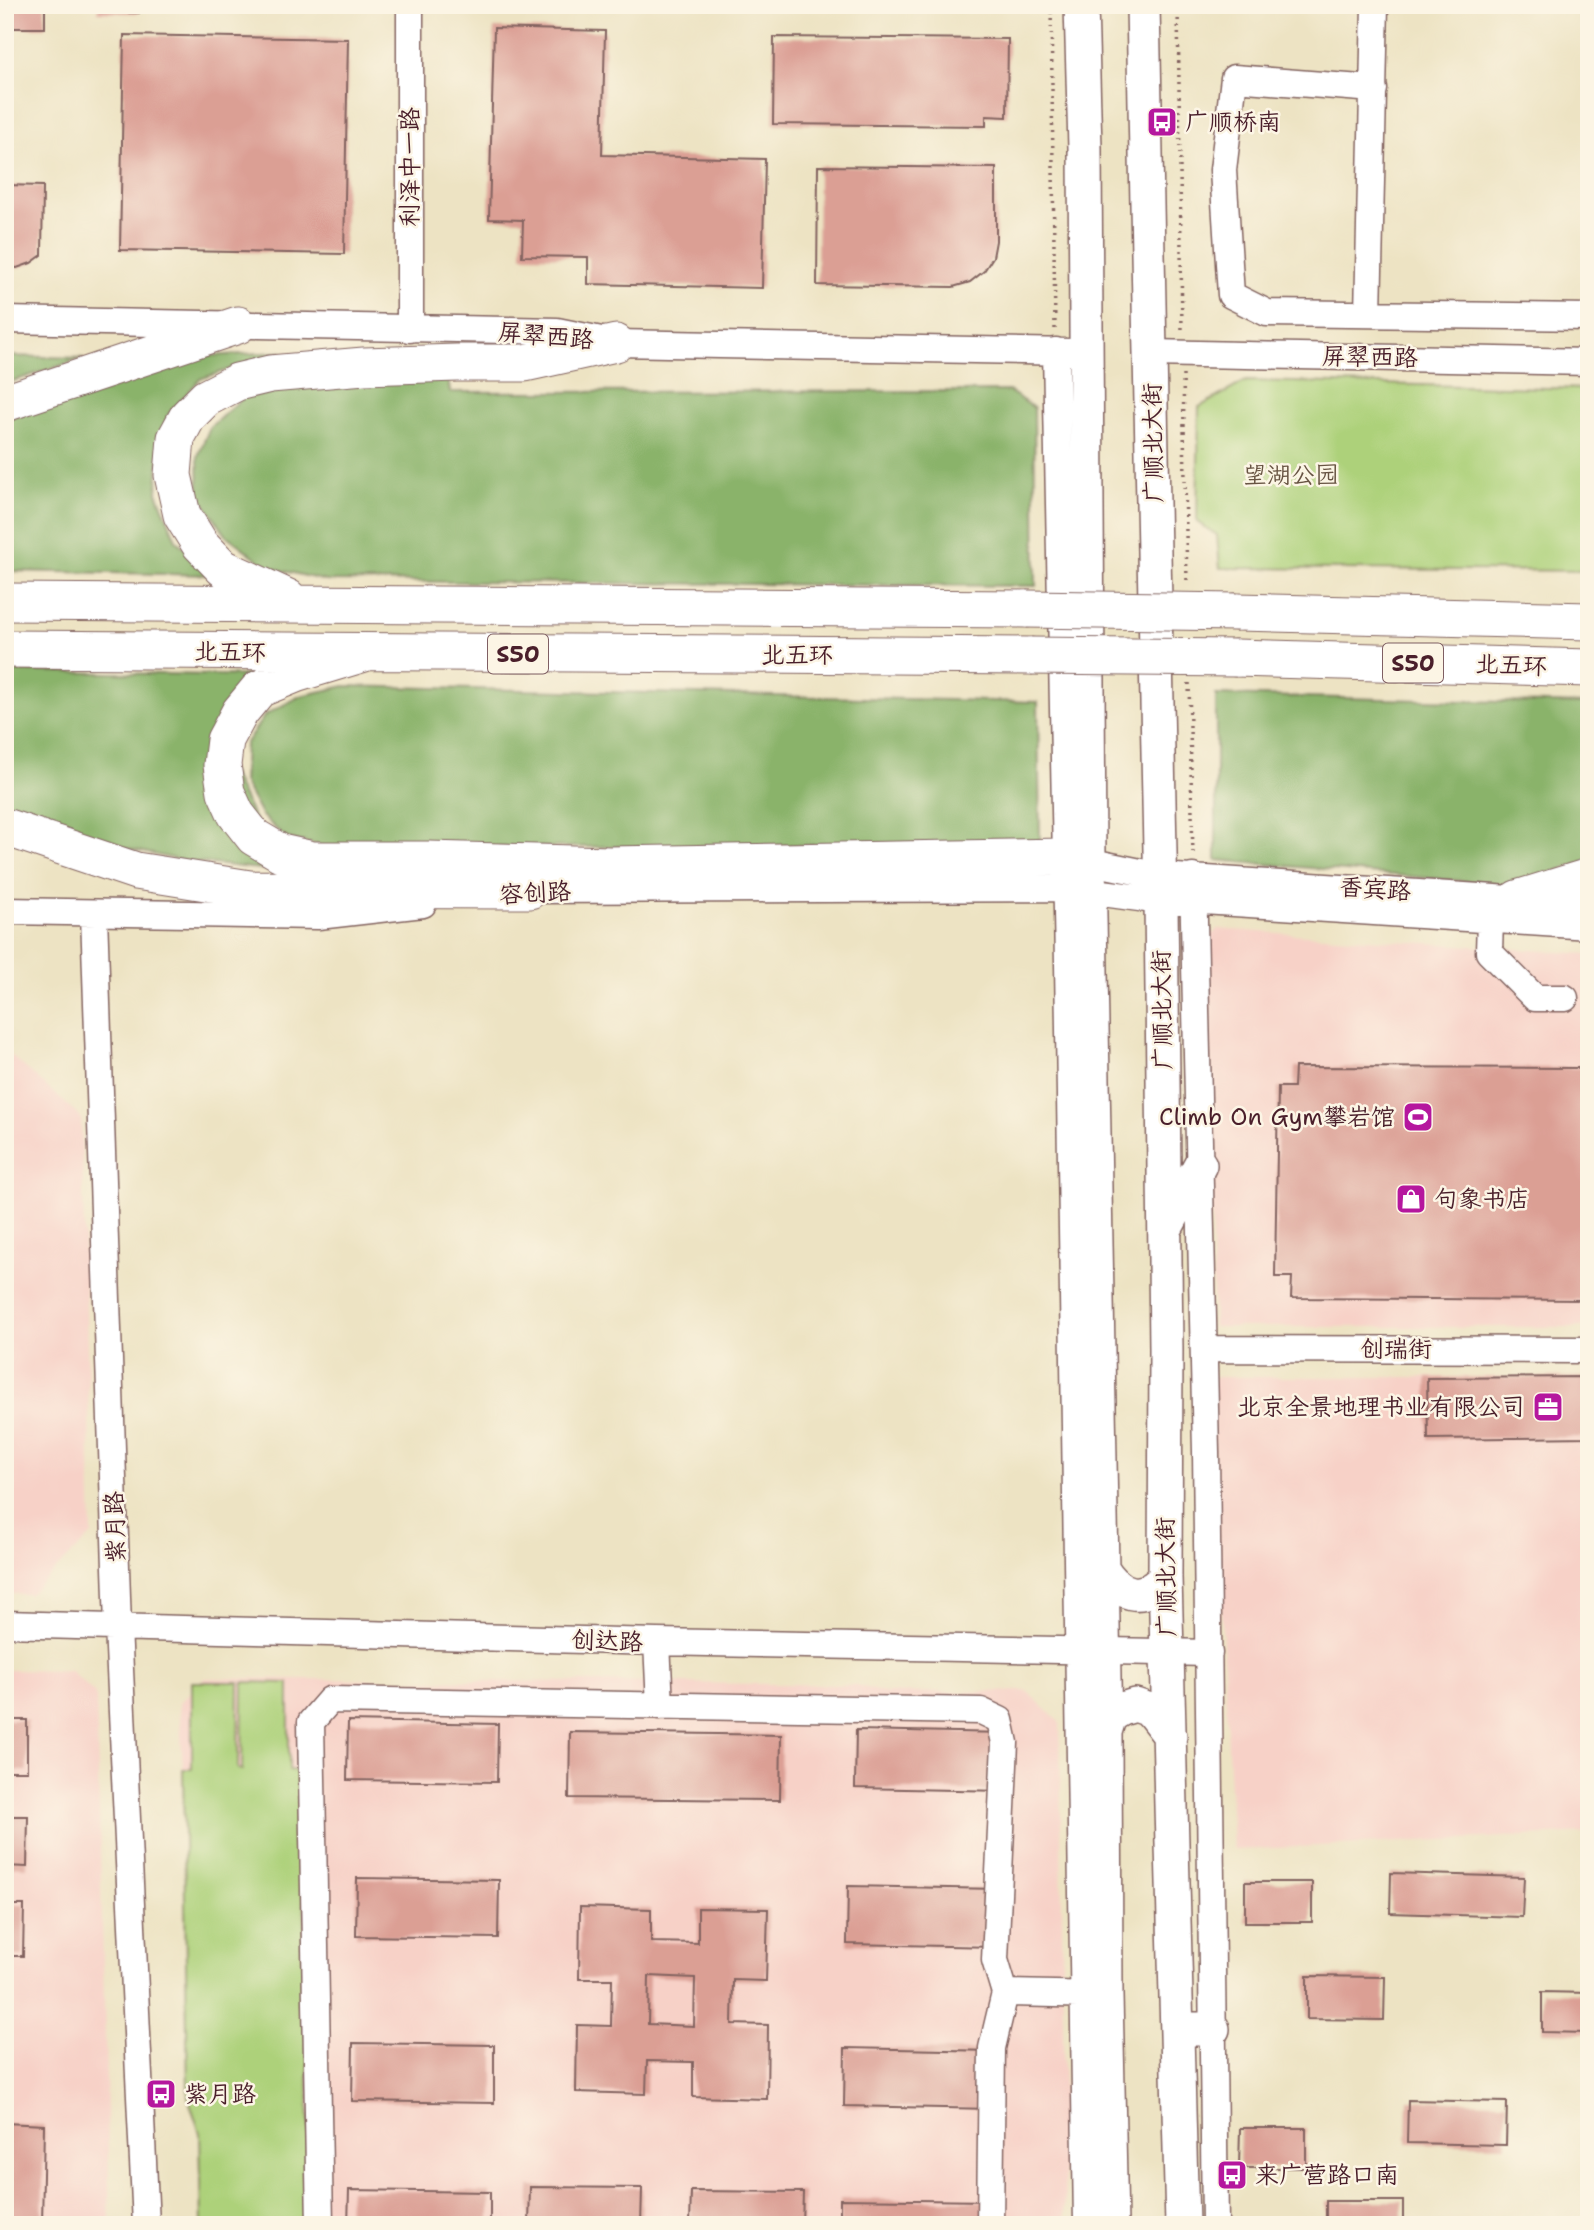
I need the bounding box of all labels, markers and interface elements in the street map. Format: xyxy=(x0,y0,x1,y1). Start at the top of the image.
bus stop icon: 广顺桥南 xyxy=(1145,105,1179,139)
place label: 广顺桥南 xyxy=(1185,106,1281,138)
street label: 利泽中一路 xyxy=(394,107,426,227)
street label: 屏翠西路 xyxy=(497,316,595,356)
street label: 屏翠西路 xyxy=(1322,340,1418,374)
street label: 广顺北大街 xyxy=(1136,383,1170,503)
park label: 望湖公园 xyxy=(1243,459,1339,491)
road number: S50 xyxy=(488,634,548,674)
street label: 北五环 xyxy=(194,635,266,669)
street label: 北五环 xyxy=(761,639,833,671)
road number: S50 xyxy=(1383,643,1443,682)
street label: 北五环 xyxy=(1474,648,1548,682)
street label: 香宾路 xyxy=(1338,871,1412,907)
street label: 容创路 xyxy=(498,875,572,911)
street label: 广顺北大街 xyxy=(1145,950,1179,1070)
sports icon: Climb On Gym攀岩馆 xyxy=(1401,1100,1435,1134)
place label: Climb On Gym攀岩馆 xyxy=(1159,1101,1395,1133)
shop icon: 句象书店 xyxy=(1394,1182,1428,1216)
place label: 句象书店 xyxy=(1434,1183,1530,1215)
street label: 创瑞街 xyxy=(1360,1333,1432,1365)
office icon: 北京全景地理书业有限公司 xyxy=(1531,1390,1565,1424)
place label: 北京全景地理书业有限公司 xyxy=(1237,1391,1525,1423)
street label: 紫月路 xyxy=(98,1490,132,1564)
street label: 广顺北大街 xyxy=(1149,1517,1183,1637)
street label: 创达路 xyxy=(570,1624,644,1658)
bus stop icon: 紫月路 xyxy=(144,2077,178,2111)
place label: 紫月路 xyxy=(184,2078,256,2110)
bus stop icon: 来广营路口南 xyxy=(1215,2158,1249,2192)
place label: 来广营路口南 xyxy=(1255,2159,1399,2191)

